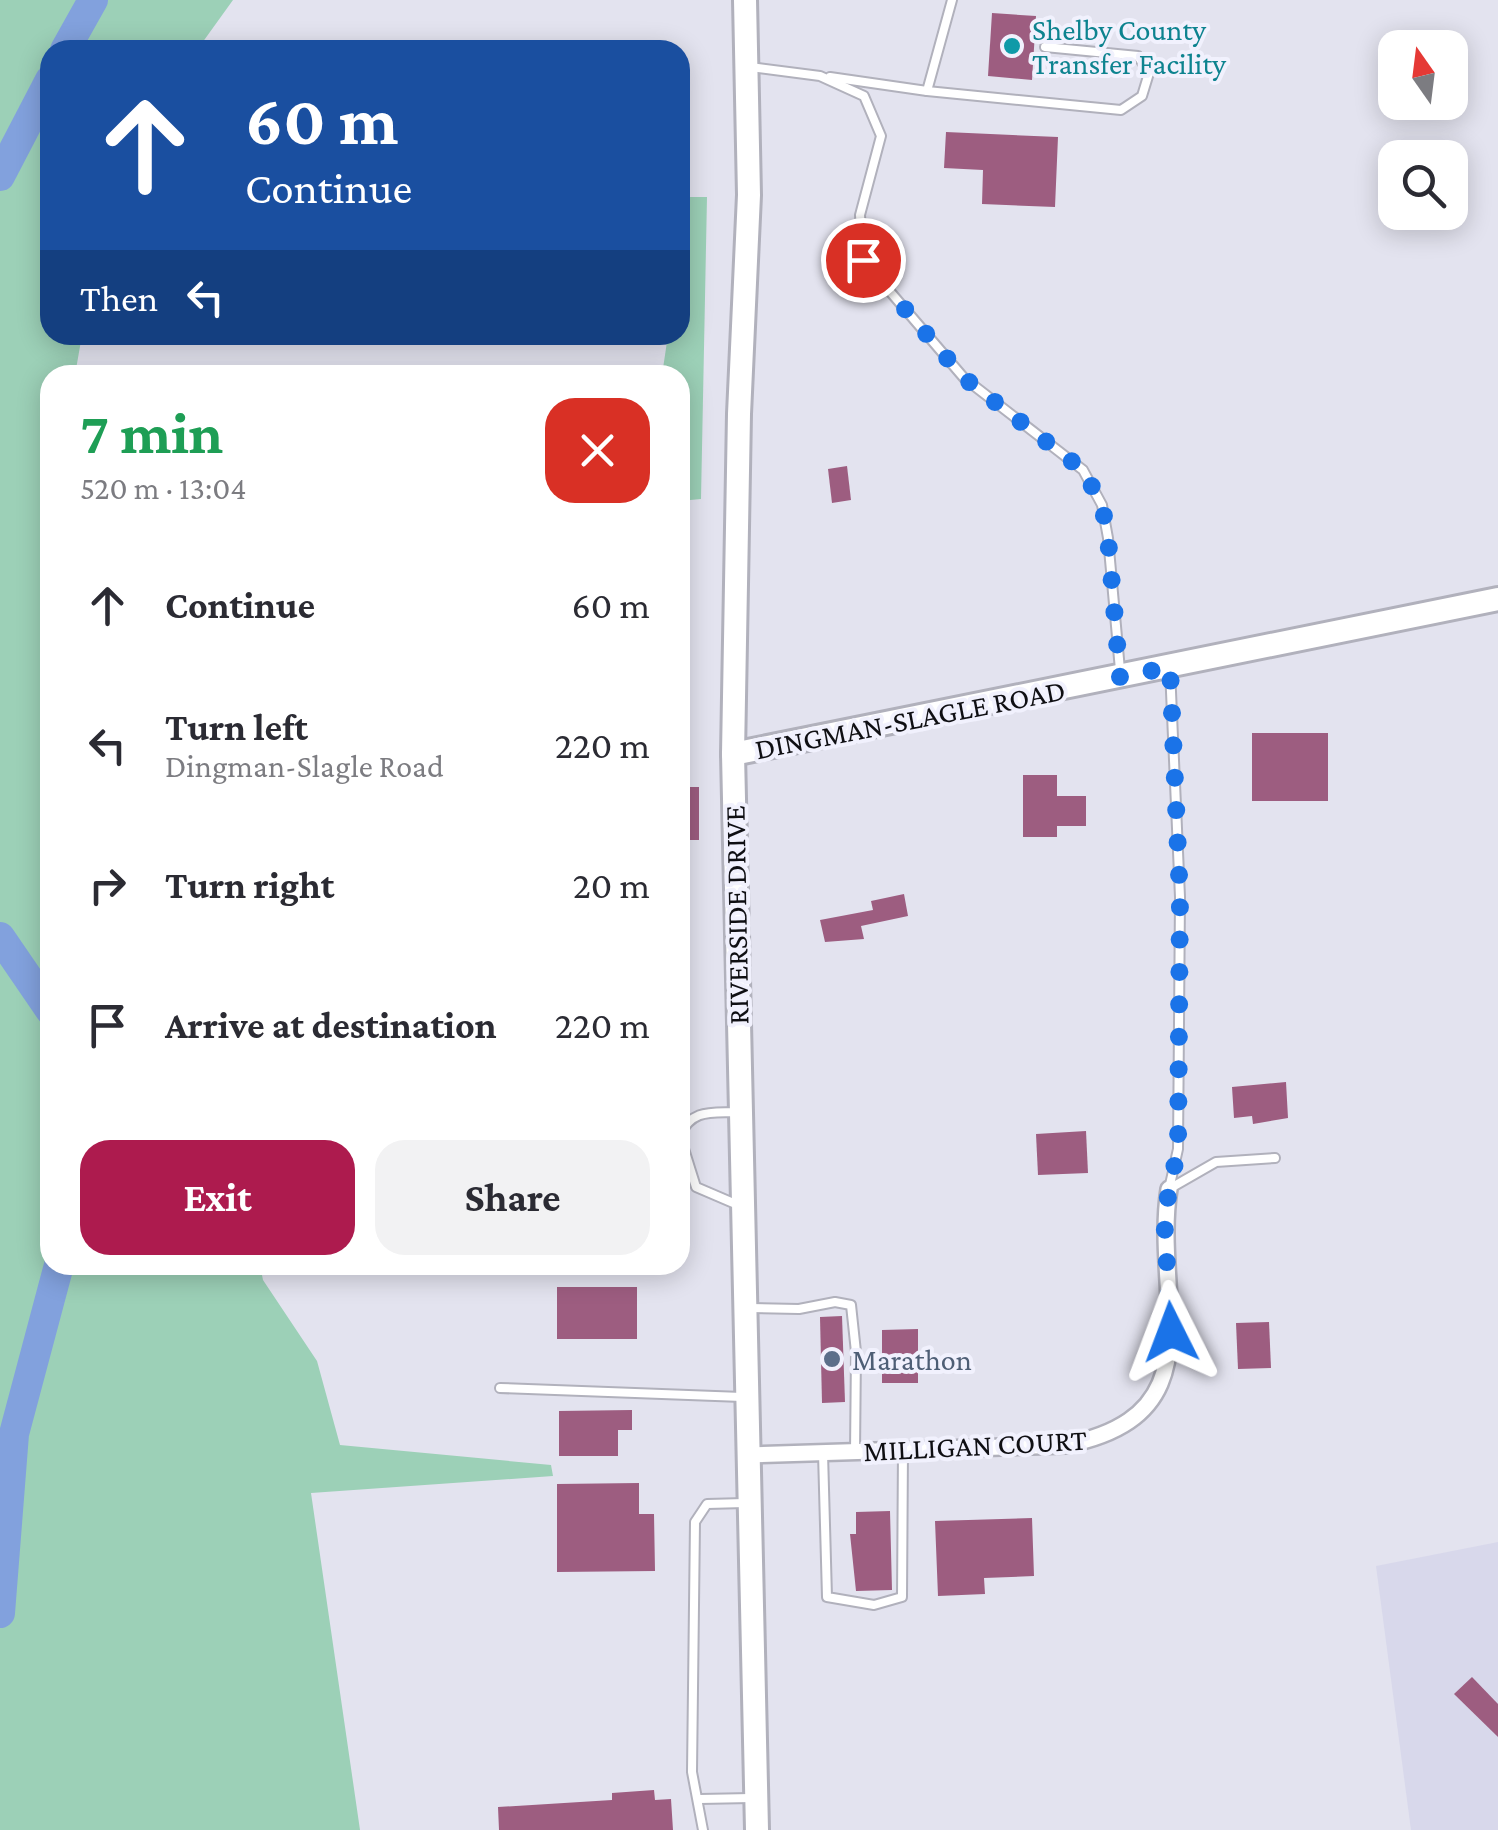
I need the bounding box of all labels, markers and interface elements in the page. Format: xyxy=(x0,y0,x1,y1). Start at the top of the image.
place label: Shelby County Transfer Facility xyxy=(1032,13,1226,81)
north arrow xyxy=(1378,30,1468,120)
map controls xyxy=(1378,30,1468,230)
marker: Shelby County Transfer Facility xyxy=(1001,35,1023,57)
icon: ahead xyxy=(80,80,210,210)
text: 60 m xyxy=(245,81,398,159)
button: search xyxy=(1378,140,1468,230)
text: Continue xyxy=(245,163,412,213)
pin xyxy=(821,218,906,303)
icon: arrive xyxy=(836,233,891,288)
icon: left xyxy=(178,270,233,325)
text: Then xyxy=(80,277,158,319)
button: close xyxy=(545,398,650,503)
text: 7 min xyxy=(80,399,223,466)
text: 520 m · 13:04 xyxy=(80,470,247,506)
icon: ahead xyxy=(80,578,135,633)
text: Continue xyxy=(165,584,315,626)
text: 60 m xyxy=(572,584,650,626)
street label: DINGMAN-SLAGLE ROAD xyxy=(752,673,1068,765)
text: Turn left xyxy=(165,706,308,748)
icon: left xyxy=(80,718,135,773)
text: 220 m xyxy=(555,724,650,766)
text: Dingman-Slagle Road xyxy=(165,748,444,784)
street label: RIVERSIDE DRIVE xyxy=(718,805,754,1025)
icon: right xyxy=(80,858,135,913)
text: Turn right xyxy=(165,864,334,906)
text: 20 m xyxy=(573,864,650,906)
icon: arrive xyxy=(80,998,135,1053)
text: Arrive at destination xyxy=(165,1004,497,1046)
text: 220 m xyxy=(555,1004,650,1046)
button: Exit xyxy=(80,1140,355,1255)
button: Share xyxy=(375,1140,650,1255)
position arrow xyxy=(1119,1280,1223,1384)
place label: Marathon xyxy=(852,1343,972,1376)
marker: Marathon xyxy=(821,1348,843,1370)
street label: MILLIGAN COURT xyxy=(862,1423,1088,1467)

